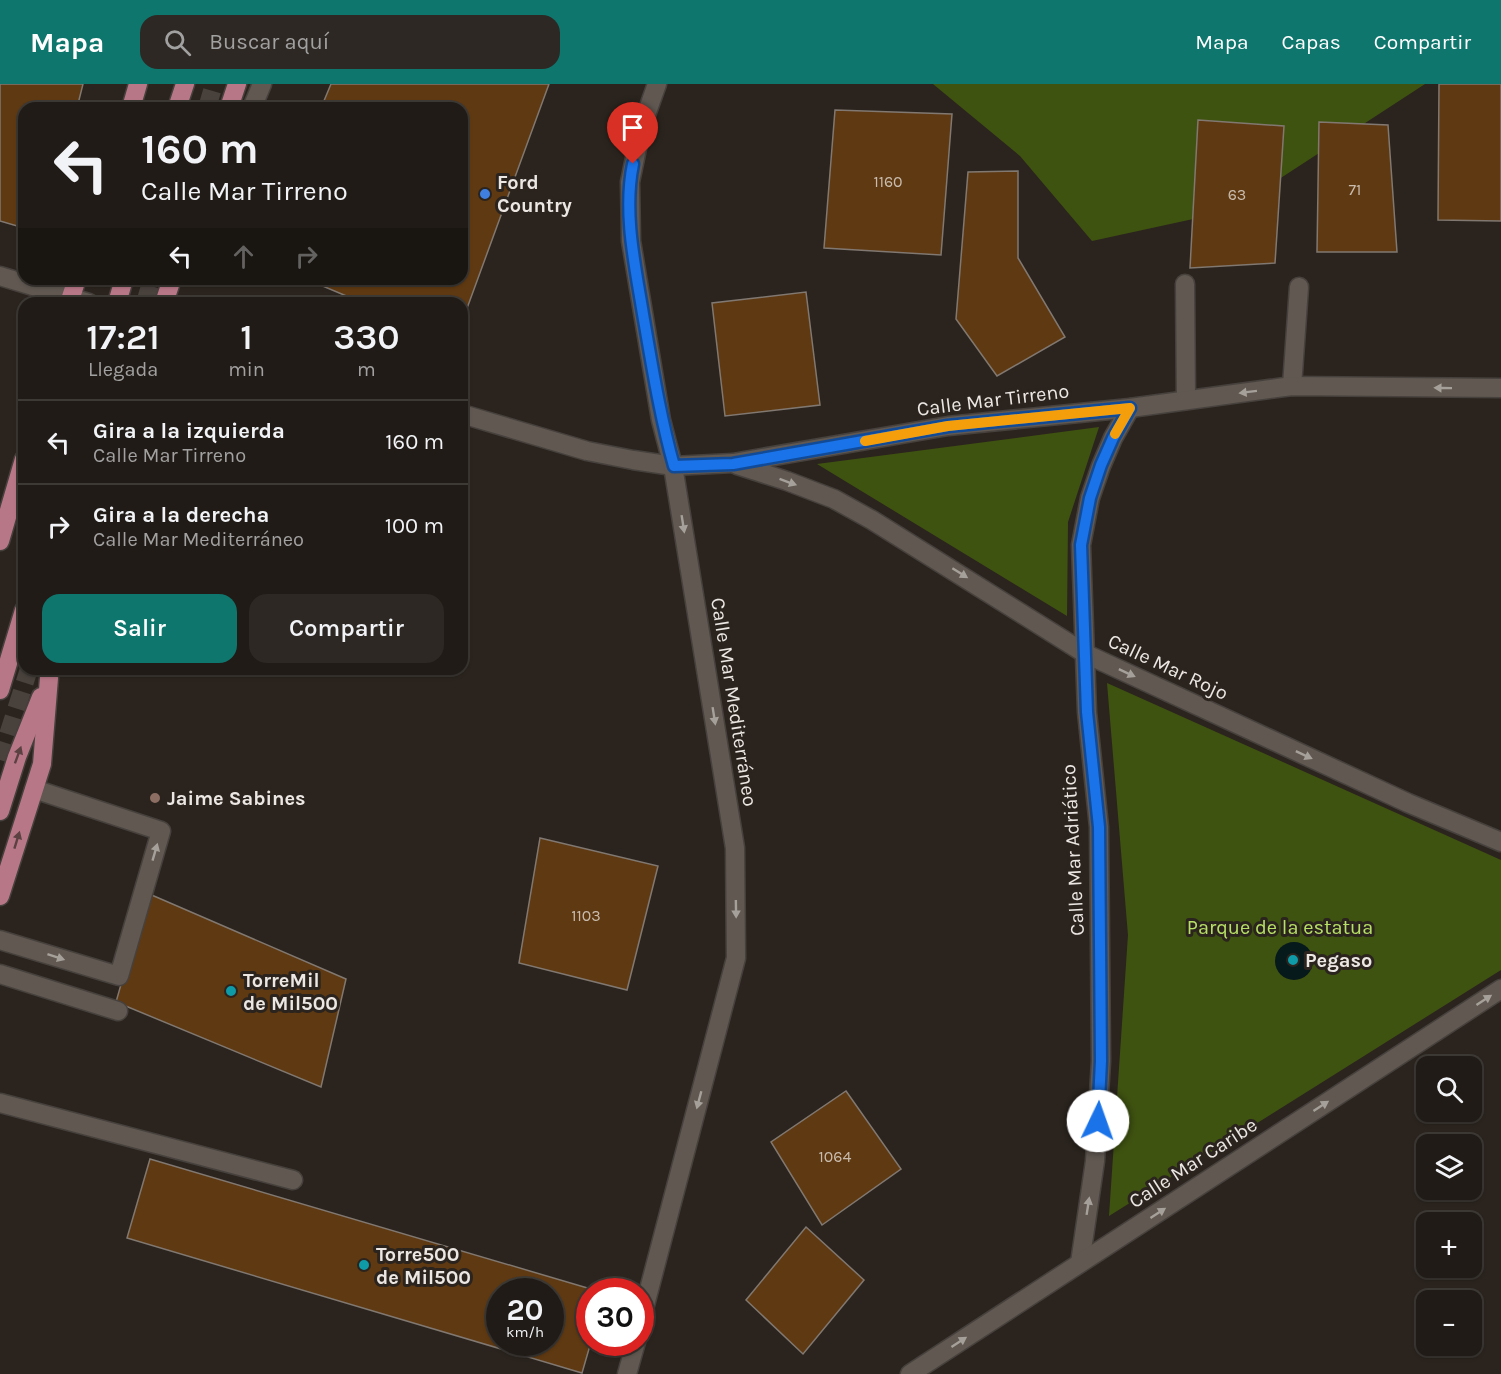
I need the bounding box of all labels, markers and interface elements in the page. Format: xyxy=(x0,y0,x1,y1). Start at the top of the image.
search box xyxy=(140,15,560,69)
text: Mapa xyxy=(30,26,104,59)
icon: search xyxy=(161,26,194,59)
text: Buscar aquí xyxy=(209,29,329,55)
text: Mapa xyxy=(1195,30,1249,54)
text: Capas xyxy=(1282,30,1341,54)
text: Compartir xyxy=(1374,30,1471,54)
pin xyxy=(607,102,658,164)
icon: arrive xyxy=(616,111,649,144)
text: 160 m xyxy=(141,124,259,174)
icon: left xyxy=(42,126,120,204)
place label: Ford Country xyxy=(497,171,572,217)
house number: 1160 xyxy=(873,172,903,191)
text: Calle Mar Tirreno xyxy=(141,175,348,207)
house number: 71 xyxy=(1349,180,1361,199)
house number: 63 xyxy=(1228,185,1246,204)
marker: Ford Country xyxy=(478,187,492,201)
icon: left xyxy=(164,240,197,273)
icon: ahead xyxy=(227,240,260,273)
icon: right xyxy=(290,240,323,273)
text: 17:21 xyxy=(86,316,160,358)
text: 1 xyxy=(240,316,253,358)
text: 330 xyxy=(333,316,400,358)
text: Llegada xyxy=(88,358,158,381)
text: min xyxy=(228,358,265,381)
text: m xyxy=(357,358,376,381)
street label: Calle Mar Tirreno xyxy=(916,379,1070,421)
one-way arrow xyxy=(1433,383,1452,393)
one-way arrow xyxy=(1238,387,1257,397)
text: Gira a la izquierda xyxy=(93,418,285,444)
icon: left xyxy=(42,426,75,459)
text: 160 m xyxy=(385,429,444,455)
text: Calle Mar Tirreno xyxy=(93,444,246,467)
one-way arrow xyxy=(779,477,797,487)
text: Gira a la derecha xyxy=(93,502,269,528)
icon: right xyxy=(42,510,75,543)
text: 100 m xyxy=(385,513,444,539)
one-way arrow xyxy=(678,514,687,533)
text: Calle Mar Mediterráneo xyxy=(93,528,304,551)
one-way arrow xyxy=(952,568,968,579)
button: Salir xyxy=(42,594,237,663)
button: Compartir xyxy=(249,594,444,663)
street label: Calle Mar Mediterráneo xyxy=(706,596,762,808)
street label: Calle Mar Rojo xyxy=(1104,629,1232,705)
one-way arrow xyxy=(1118,669,1136,678)
one-way arrow xyxy=(710,707,719,726)
one-way arrow xyxy=(14,746,24,764)
one-way arrow xyxy=(1295,750,1312,759)
street label: Calle Mar Adriático xyxy=(1057,764,1089,936)
place label: Jaime Sabines xyxy=(167,787,306,810)
marker: Jaime Sabines xyxy=(148,791,162,805)
one-way arrow xyxy=(13,831,23,849)
one-way arrow xyxy=(151,843,160,861)
one-way arrow xyxy=(731,900,741,919)
house number: 1103 xyxy=(571,906,601,925)
park label: Parque de la estatua xyxy=(1187,916,1373,939)
place label: Pegaso xyxy=(1305,949,1372,972)
one-way arrow xyxy=(47,953,65,962)
marker: Pegaso xyxy=(1286,953,1300,967)
place label: TorreMil de Mil500 xyxy=(243,969,338,1015)
marker: TorreMil de Mil500 xyxy=(224,984,238,998)
one-way arrow xyxy=(1476,994,1492,1006)
map controls xyxy=(1416,1056,1482,1356)
button: search xyxy=(1416,1056,1482,1122)
position arrow xyxy=(1066,1089,1130,1153)
one-way arrow xyxy=(694,1091,704,1109)
one-way arrow xyxy=(1313,1101,1329,1112)
street label: Calle Mar Caribe xyxy=(1125,1113,1261,1213)
button: layers xyxy=(1416,1134,1482,1200)
house number: 1064 xyxy=(819,1147,851,1166)
one-way arrow xyxy=(1084,1196,1093,1215)
one-way arrow xyxy=(1149,1207,1166,1218)
button: + xyxy=(1416,1212,1482,1278)
place label: Torre500 de Mil500 xyxy=(376,1243,471,1289)
marker: Torre500 de Mil500 xyxy=(357,1258,371,1272)
speed limit sign: 30 xyxy=(576,1278,654,1356)
button: − xyxy=(1416,1290,1482,1356)
text: 20 xyxy=(506,1292,544,1328)
text: km/h xyxy=(506,1323,544,1341)
one-way arrow xyxy=(951,1337,967,1348)

